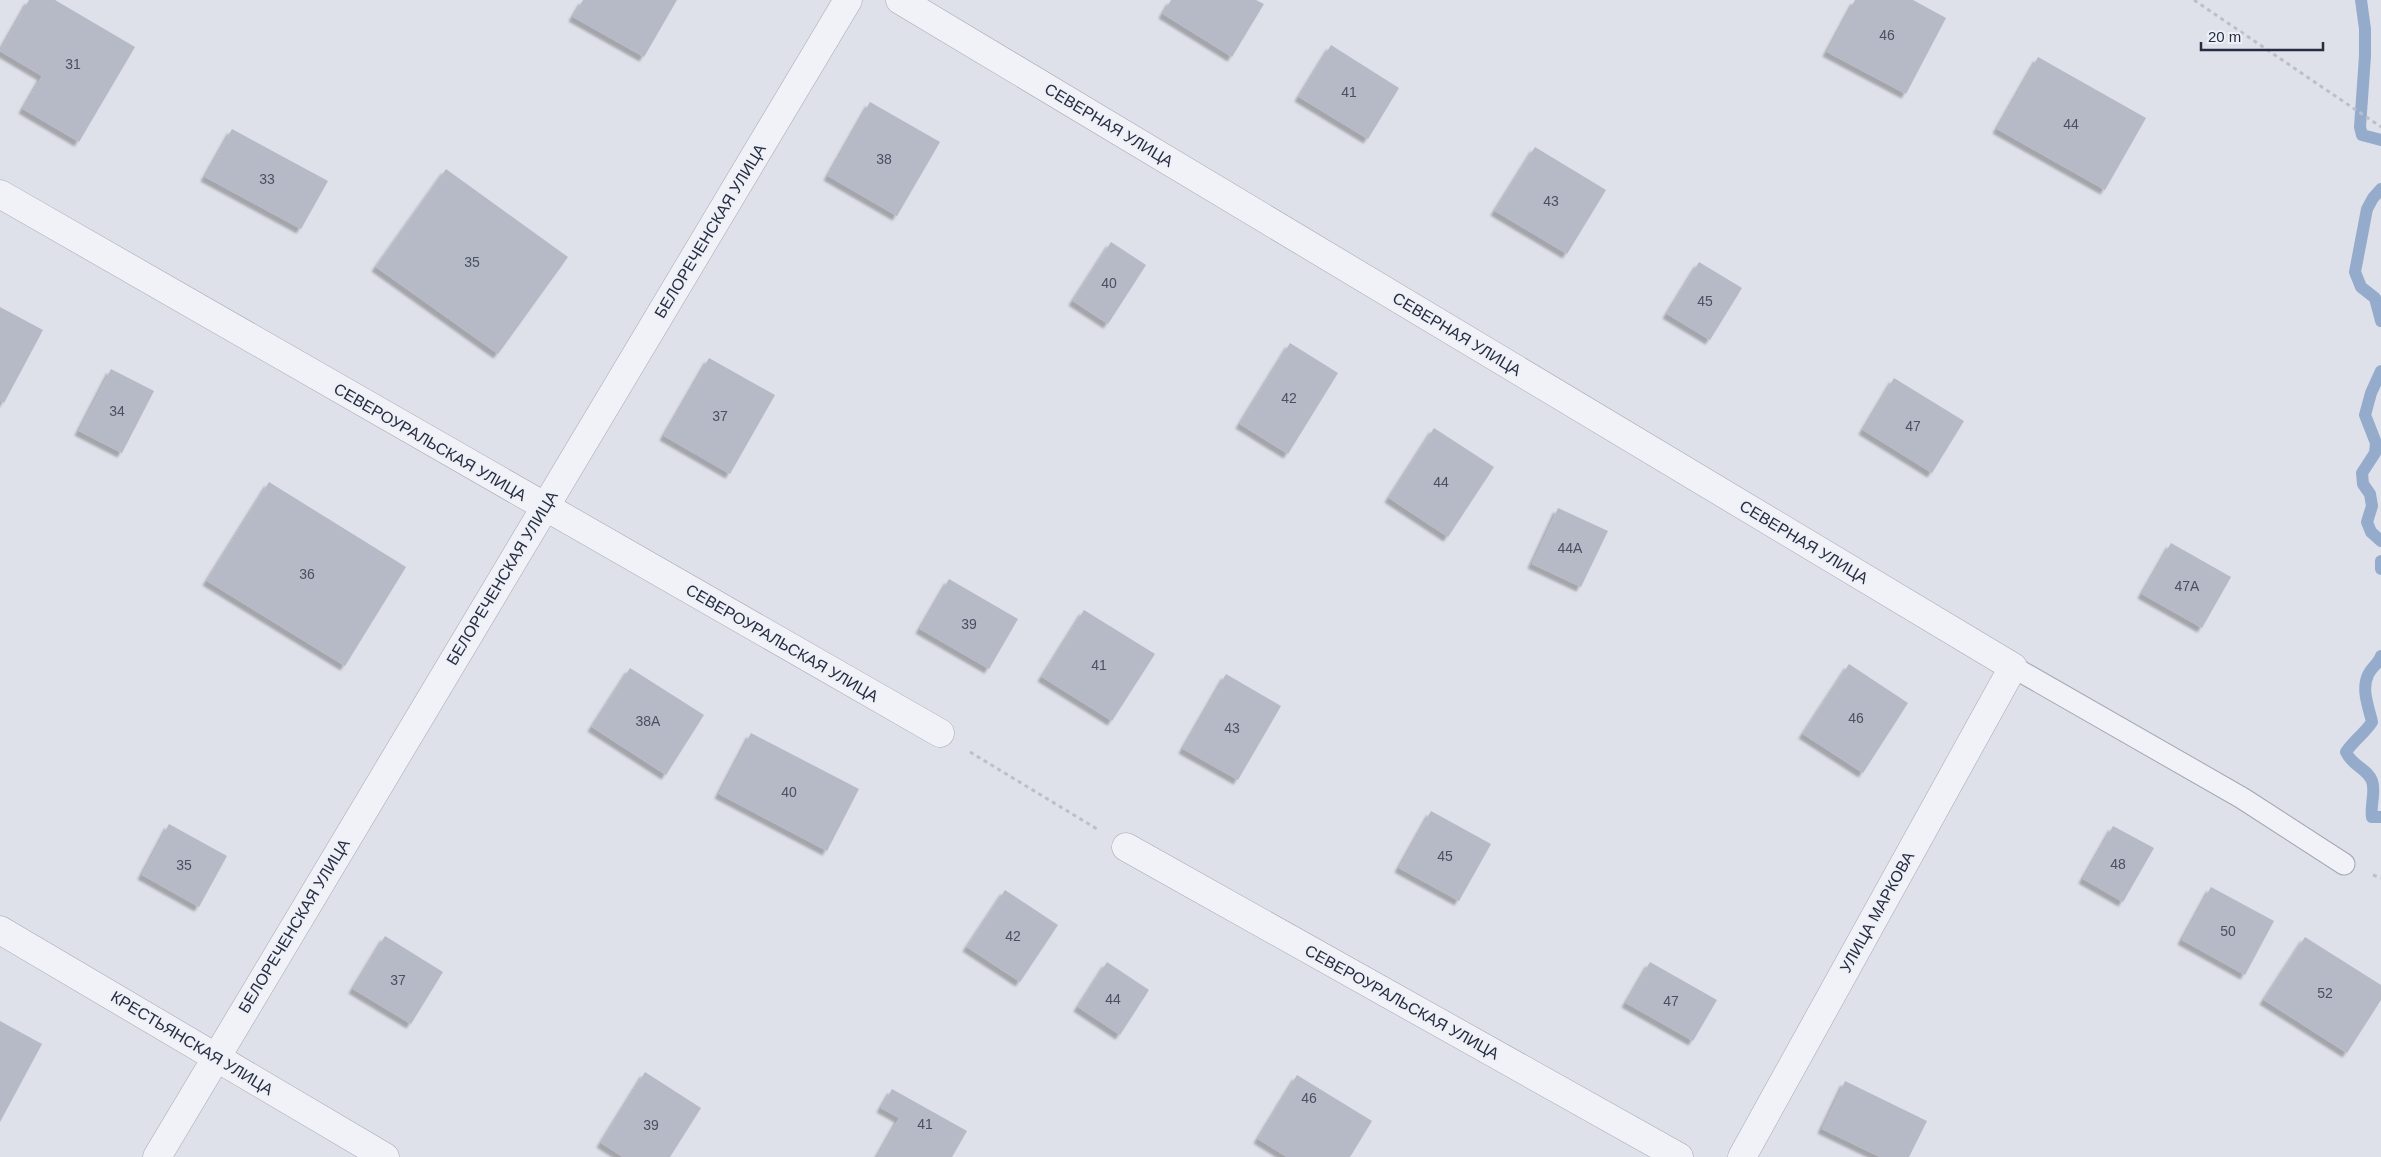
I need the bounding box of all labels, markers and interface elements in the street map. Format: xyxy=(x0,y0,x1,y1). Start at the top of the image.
scale bar xyxy=(2201,20,2324,52)
house number: 46 xyxy=(1879,27,1895,43)
text: 20 m xyxy=(2208,28,2241,45)
house number: 31 xyxy=(65,56,81,72)
street label: СЕВЕРНАЯ УЛИЦА xyxy=(1042,80,1176,170)
house number: 41 xyxy=(1341,84,1357,100)
house number: 44 xyxy=(2063,116,2079,132)
street label: БЕЛОРЕЧЕНСКАЯ УЛИЦА xyxy=(651,141,769,321)
house number: 38 xyxy=(876,151,892,167)
house number: 33 xyxy=(259,171,275,187)
house number: 43 xyxy=(1543,193,1559,209)
house number: 35 xyxy=(464,254,480,270)
house number: 40 xyxy=(1101,275,1117,291)
street label: СЕВЕРНАЯ УЛИЦА xyxy=(1390,289,1524,379)
house number: 45 xyxy=(1697,293,1713,309)
street label: СЕВЕРОУРАЛЬСКАЯ УЛИЦА xyxy=(331,380,529,504)
house number: 42 xyxy=(1281,390,1297,406)
house number: 34 xyxy=(109,403,125,419)
house number: 37 xyxy=(712,408,728,424)
house number: 47 xyxy=(1905,418,1921,434)
house number: 44 xyxy=(1433,474,1449,490)
street label: БЕЛОРЕЧЕНСКАЯ УЛИЦА xyxy=(443,488,561,668)
street label: СЕВЕРНАЯ УЛИЦА xyxy=(1737,497,1871,587)
house number: 44А xyxy=(1558,540,1583,556)
house number: 36 xyxy=(299,566,315,582)
house number: 47А xyxy=(2175,578,2200,594)
street label: СЕВЕРОУРАЛЬСКАЯ УЛИЦА xyxy=(683,581,881,705)
house number: 39 xyxy=(961,616,977,632)
house number: 41 xyxy=(1091,657,1107,673)
house number: 46 xyxy=(1848,710,1864,726)
house number: 38А xyxy=(636,713,661,729)
house number: 43 xyxy=(1224,720,1240,736)
house number: 40 xyxy=(781,784,797,800)
street label: БЕЛОРЕЧЕНСКАЯ УЛИЦА xyxy=(235,836,353,1016)
house number: 45 xyxy=(1437,848,1453,864)
street label: УЛИЦА МАРКОВА xyxy=(1837,848,1917,975)
house number: 48 xyxy=(2110,856,2126,872)
house number: 35 xyxy=(176,857,192,873)
house number: 50 xyxy=(2220,923,2236,939)
house number: 42 xyxy=(1005,928,1021,944)
street label: СЕВЕРОУРАЛЬСКАЯ УЛИЦА xyxy=(1302,941,1502,1063)
house number: 37 xyxy=(390,972,406,988)
house number: 52 xyxy=(2317,985,2333,1001)
street label: КРЕСТЬЯНСКАЯ УЛИЦА xyxy=(108,988,276,1098)
house number: 44 xyxy=(1105,991,1121,1007)
house number: 47 xyxy=(1663,993,1679,1009)
house number: 46 xyxy=(1301,1090,1317,1106)
house number: 41 xyxy=(917,1116,933,1132)
house number: 39 xyxy=(643,1117,659,1133)

